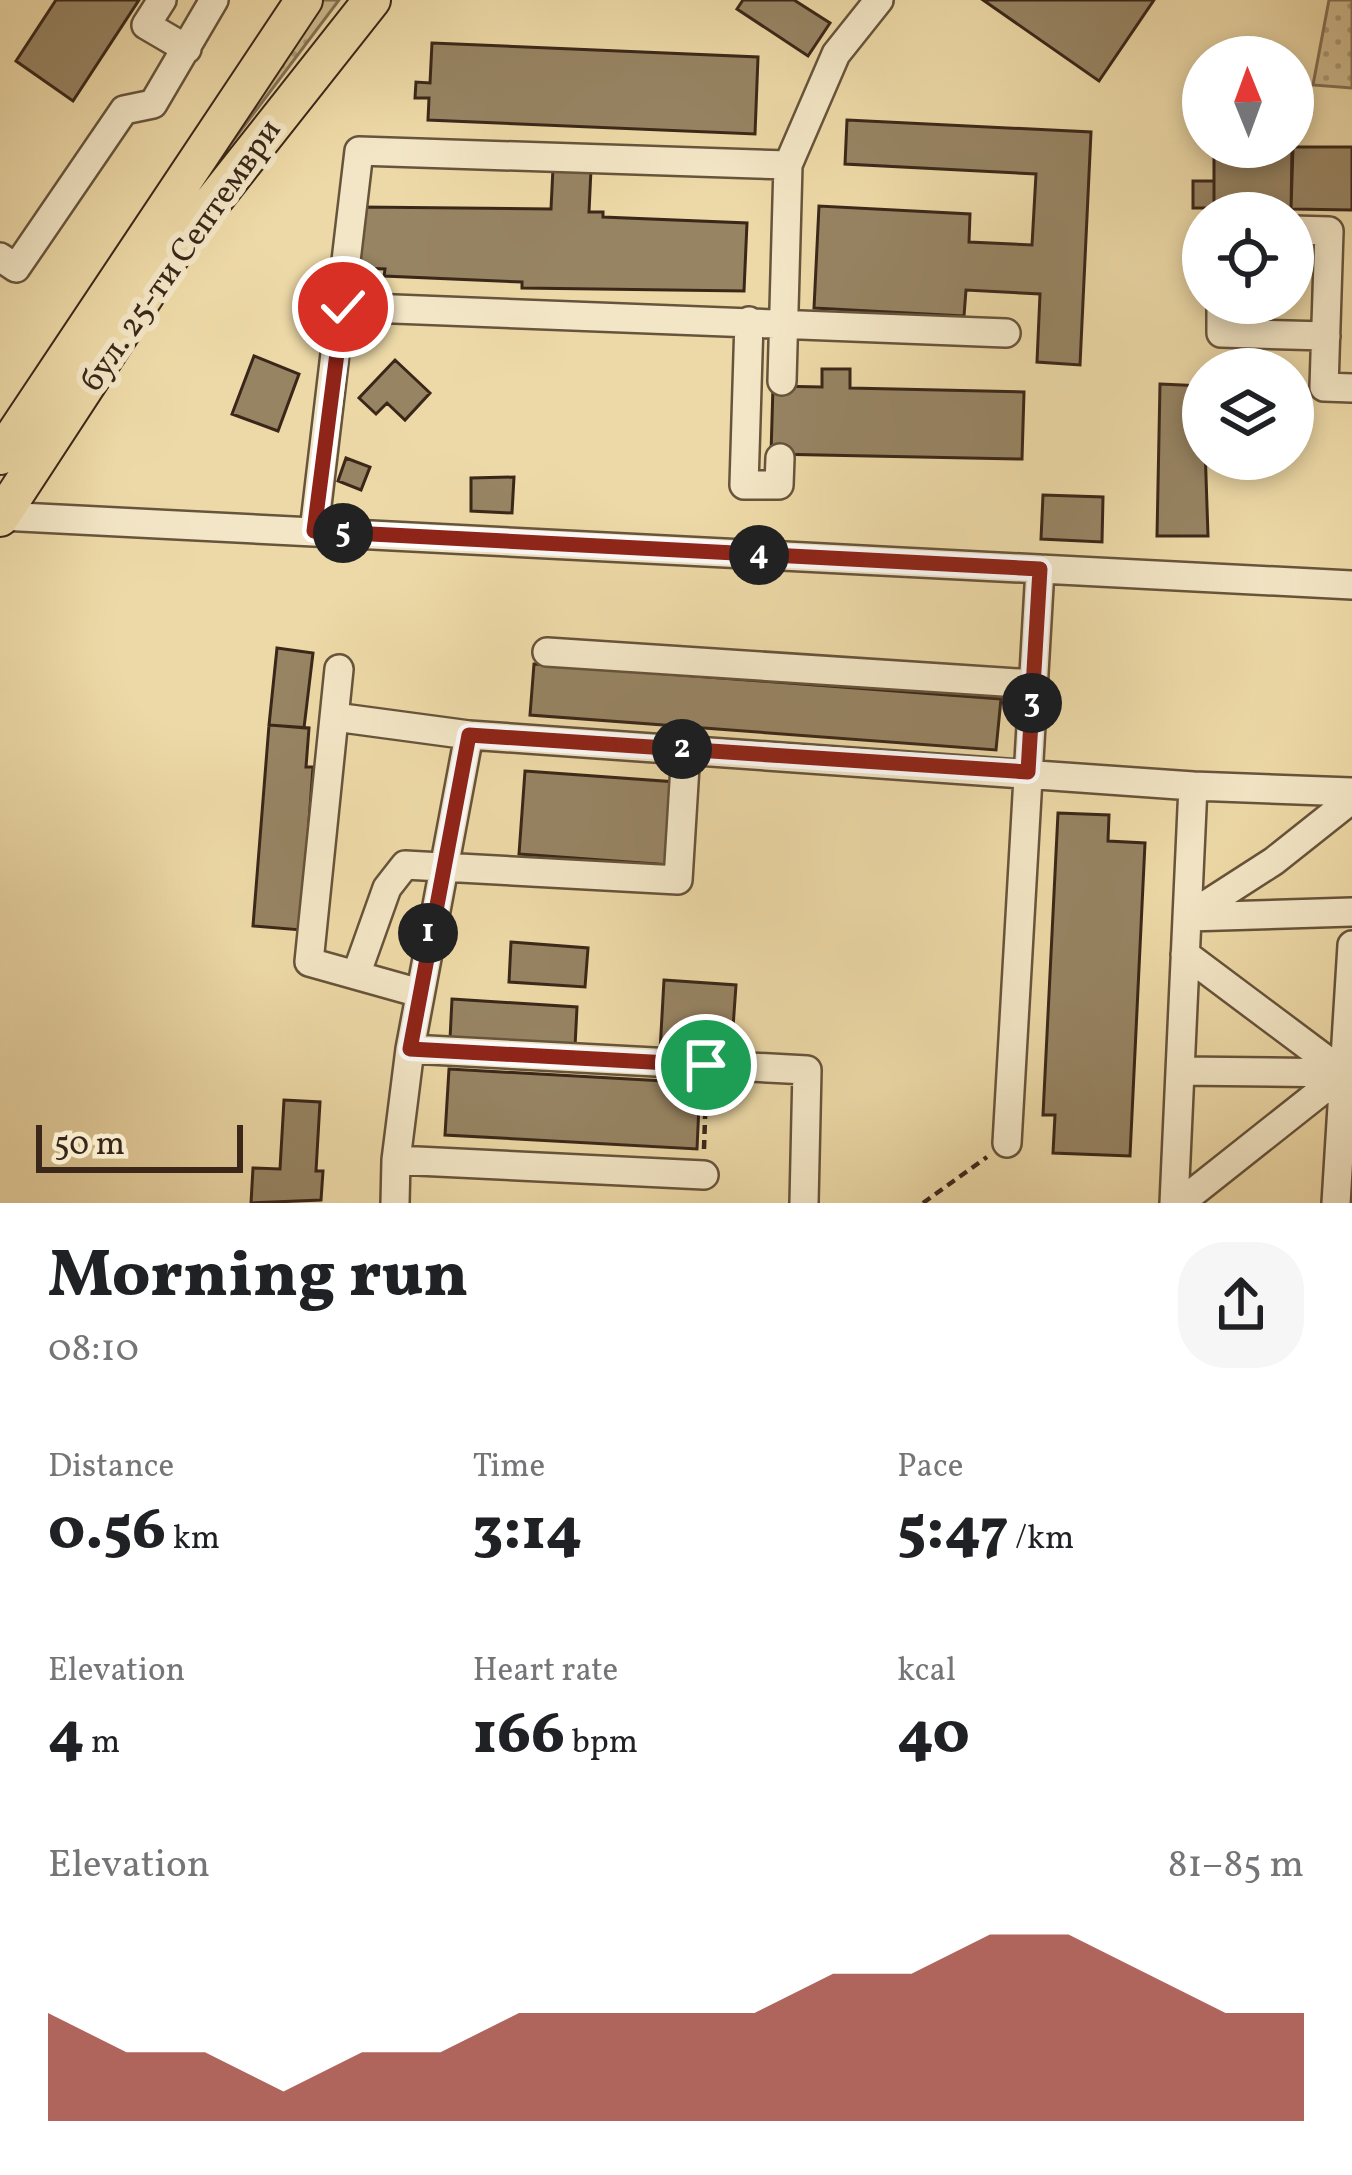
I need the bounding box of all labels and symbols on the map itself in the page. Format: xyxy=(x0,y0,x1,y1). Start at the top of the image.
north arrow xyxy=(1182,36,1314,168)
street label: бул. 25-ти Септември xyxy=(71,111,294,402)
pin xyxy=(292,256,394,358)
pin: 5 xyxy=(313,503,373,563)
pin: 4 xyxy=(729,525,789,585)
pin: 3 xyxy=(1002,673,1062,733)
pin: 2 xyxy=(652,719,712,779)
pin: 1 xyxy=(398,903,458,963)
pin xyxy=(655,1014,757,1116)
scale bar xyxy=(36,1119,243,1172)

